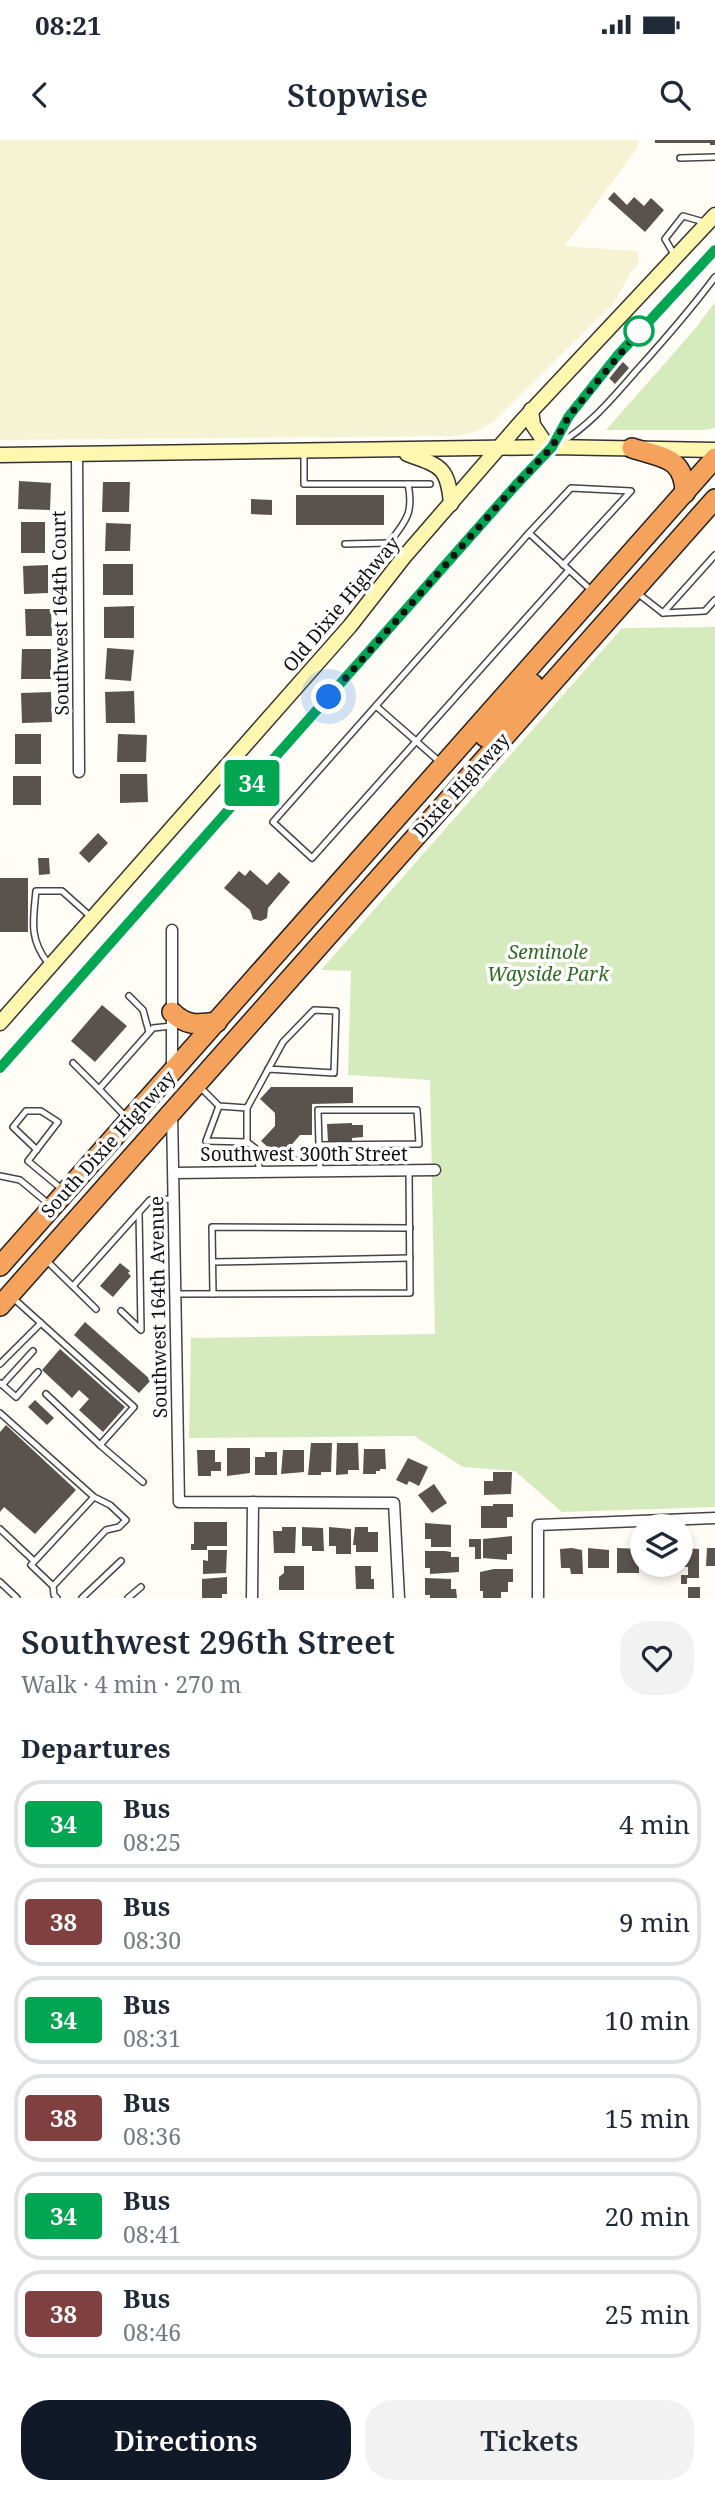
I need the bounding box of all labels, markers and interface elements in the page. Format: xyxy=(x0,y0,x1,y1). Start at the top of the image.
text: 08:21 xyxy=(35,7,102,43)
text: Stopwise xyxy=(287,73,428,116)
icon: back xyxy=(21,76,59,114)
icon: search xyxy=(656,76,694,114)
unlabelled marker xyxy=(624,316,654,346)
street label: Southwest 164th Court xyxy=(45,510,75,716)
street label: Old Dixie Highway xyxy=(277,531,406,677)
your location xyxy=(311,679,346,714)
street label: Dixie Highway xyxy=(407,727,515,843)
line badge: 34 xyxy=(220,760,284,806)
text: 34 xyxy=(238,766,266,799)
park label: Seminole Wayside Park xyxy=(487,939,610,987)
street label: South Dixie Highway xyxy=(35,1065,181,1223)
street label: Southwest 300th Street xyxy=(200,1141,408,1167)
street label: Southwest 164th Avenue xyxy=(143,1196,173,1418)
map controls xyxy=(630,1514,693,1577)
button: layers xyxy=(630,1514,693,1577)
text: Southwest 296th Street xyxy=(21,1619,395,1664)
button: heart xyxy=(620,1621,694,1695)
text: Walk · 4 min · 270 m xyxy=(21,1668,241,1700)
text: Departures xyxy=(21,1730,171,1766)
text: Bus xyxy=(123,1790,170,1826)
text: 4 min xyxy=(619,1806,690,1842)
text: 34 xyxy=(50,1807,77,1840)
text: 08:25 xyxy=(123,1826,181,1858)
text: Bus xyxy=(123,1888,170,1924)
text: 9 min xyxy=(619,1904,690,1940)
text: 38 xyxy=(50,1905,77,1938)
text: 08:30 xyxy=(123,1924,181,1956)
text: Bus xyxy=(123,1986,170,2022)
text: 10 min xyxy=(605,2002,690,2038)
text: 34 xyxy=(50,2003,77,2036)
text: 08:31 xyxy=(123,2022,181,2054)
text: Bus xyxy=(123,2084,170,2120)
text: 15 min xyxy=(605,2100,690,2136)
text: 38 xyxy=(50,2101,77,2134)
text: 08:36 xyxy=(123,2120,181,2152)
text: Bus xyxy=(123,2182,170,2218)
text: 20 min xyxy=(605,2198,690,2234)
text: 34 xyxy=(50,2199,77,2232)
text: 08:41 xyxy=(123,2218,181,2250)
text: Bus xyxy=(123,2280,170,2316)
text: 25 min xyxy=(605,2296,690,2332)
text: 38 xyxy=(50,2297,77,2330)
text: 08:46 xyxy=(123,2316,181,2348)
button: Directions xyxy=(21,2400,351,2480)
button: Tickets xyxy=(365,2400,694,2480)

